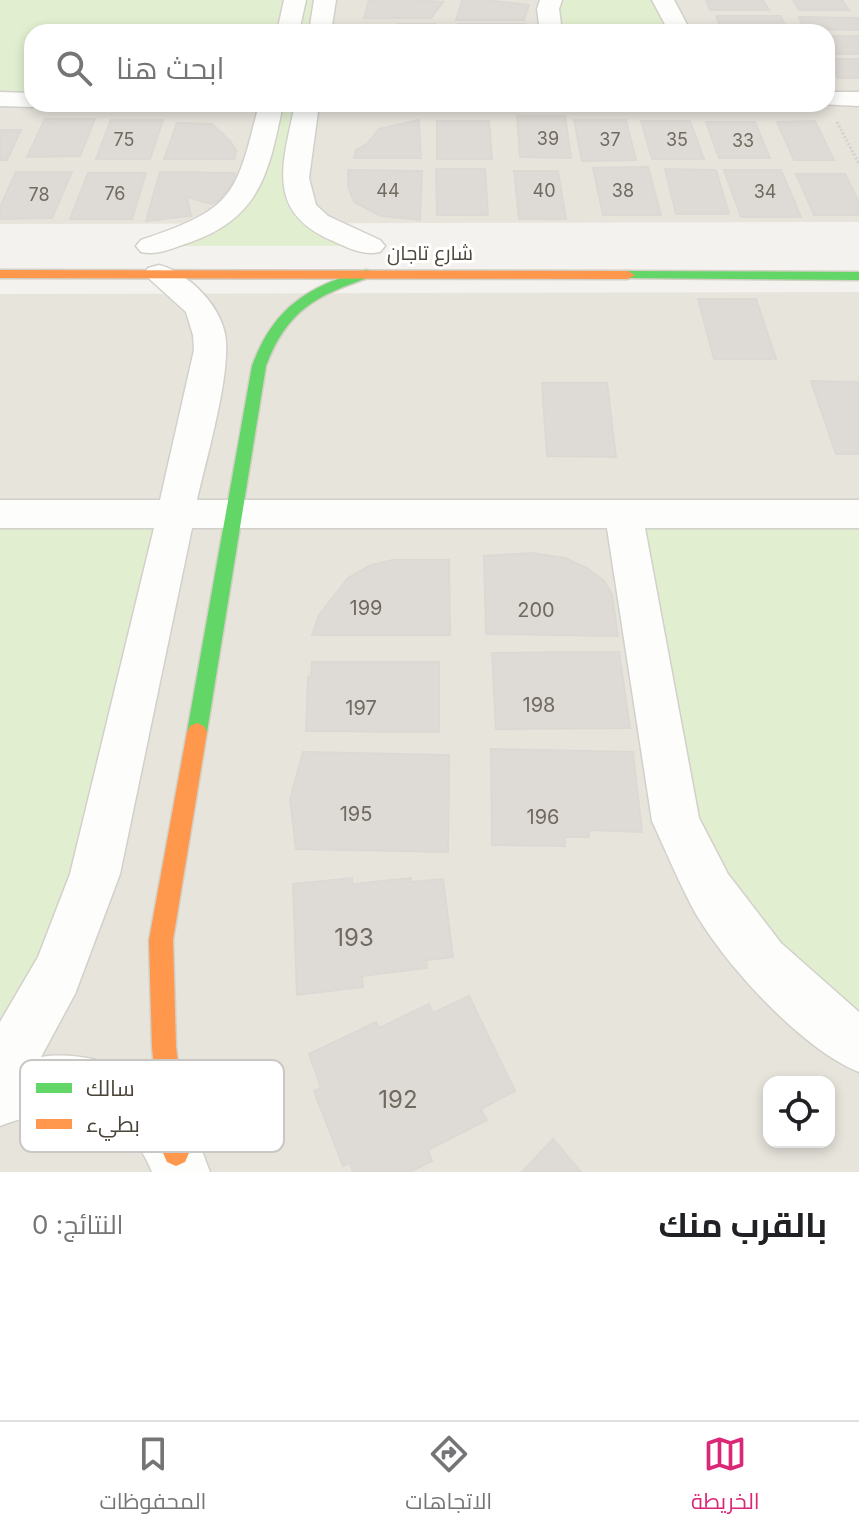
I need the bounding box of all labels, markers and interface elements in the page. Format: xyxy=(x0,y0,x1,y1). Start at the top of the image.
search box xyxy=(24,24,835,112)
icon: search xyxy=(52,46,96,90)
text: ابحث هنا xyxy=(116,50,225,86)
house number: 39 xyxy=(537,128,559,149)
house number: 75 xyxy=(114,129,134,150)
house number: 37 xyxy=(599,129,621,150)
house number: 35 xyxy=(666,129,688,150)
house number: 33 xyxy=(732,130,754,151)
house number: 44 xyxy=(376,180,400,201)
house number: 40 xyxy=(533,180,555,201)
house number: 38 xyxy=(612,180,634,201)
house number: 34 xyxy=(754,181,776,202)
house number: 76 xyxy=(104,183,126,204)
house number: 78 xyxy=(28,184,50,205)
street label: شارع تاجان xyxy=(387,241,473,267)
house number: 199 xyxy=(350,596,382,620)
house number: 200 xyxy=(517,598,555,622)
house number: 198 xyxy=(523,693,555,717)
house number: 197 xyxy=(345,696,377,720)
house number: 195 xyxy=(340,802,372,826)
house number: 196 xyxy=(527,805,559,829)
house number: 193 xyxy=(334,923,374,952)
legend xyxy=(20,1060,284,1152)
text: سالك xyxy=(86,1075,135,1101)
map controls xyxy=(763,1076,835,1148)
button: locate xyxy=(763,1076,835,1148)
house number: 192 xyxy=(378,1085,418,1114)
text: بطيء xyxy=(86,1111,140,1141)
text: بالقرب منك xyxy=(659,1204,827,1245)
text: النتائج: 0 xyxy=(32,1209,124,1240)
tab: المحفوظات xyxy=(99,1432,206,1522)
tab: الاتجاهات xyxy=(405,1432,492,1522)
tab: الخريطة xyxy=(691,1432,760,1522)

